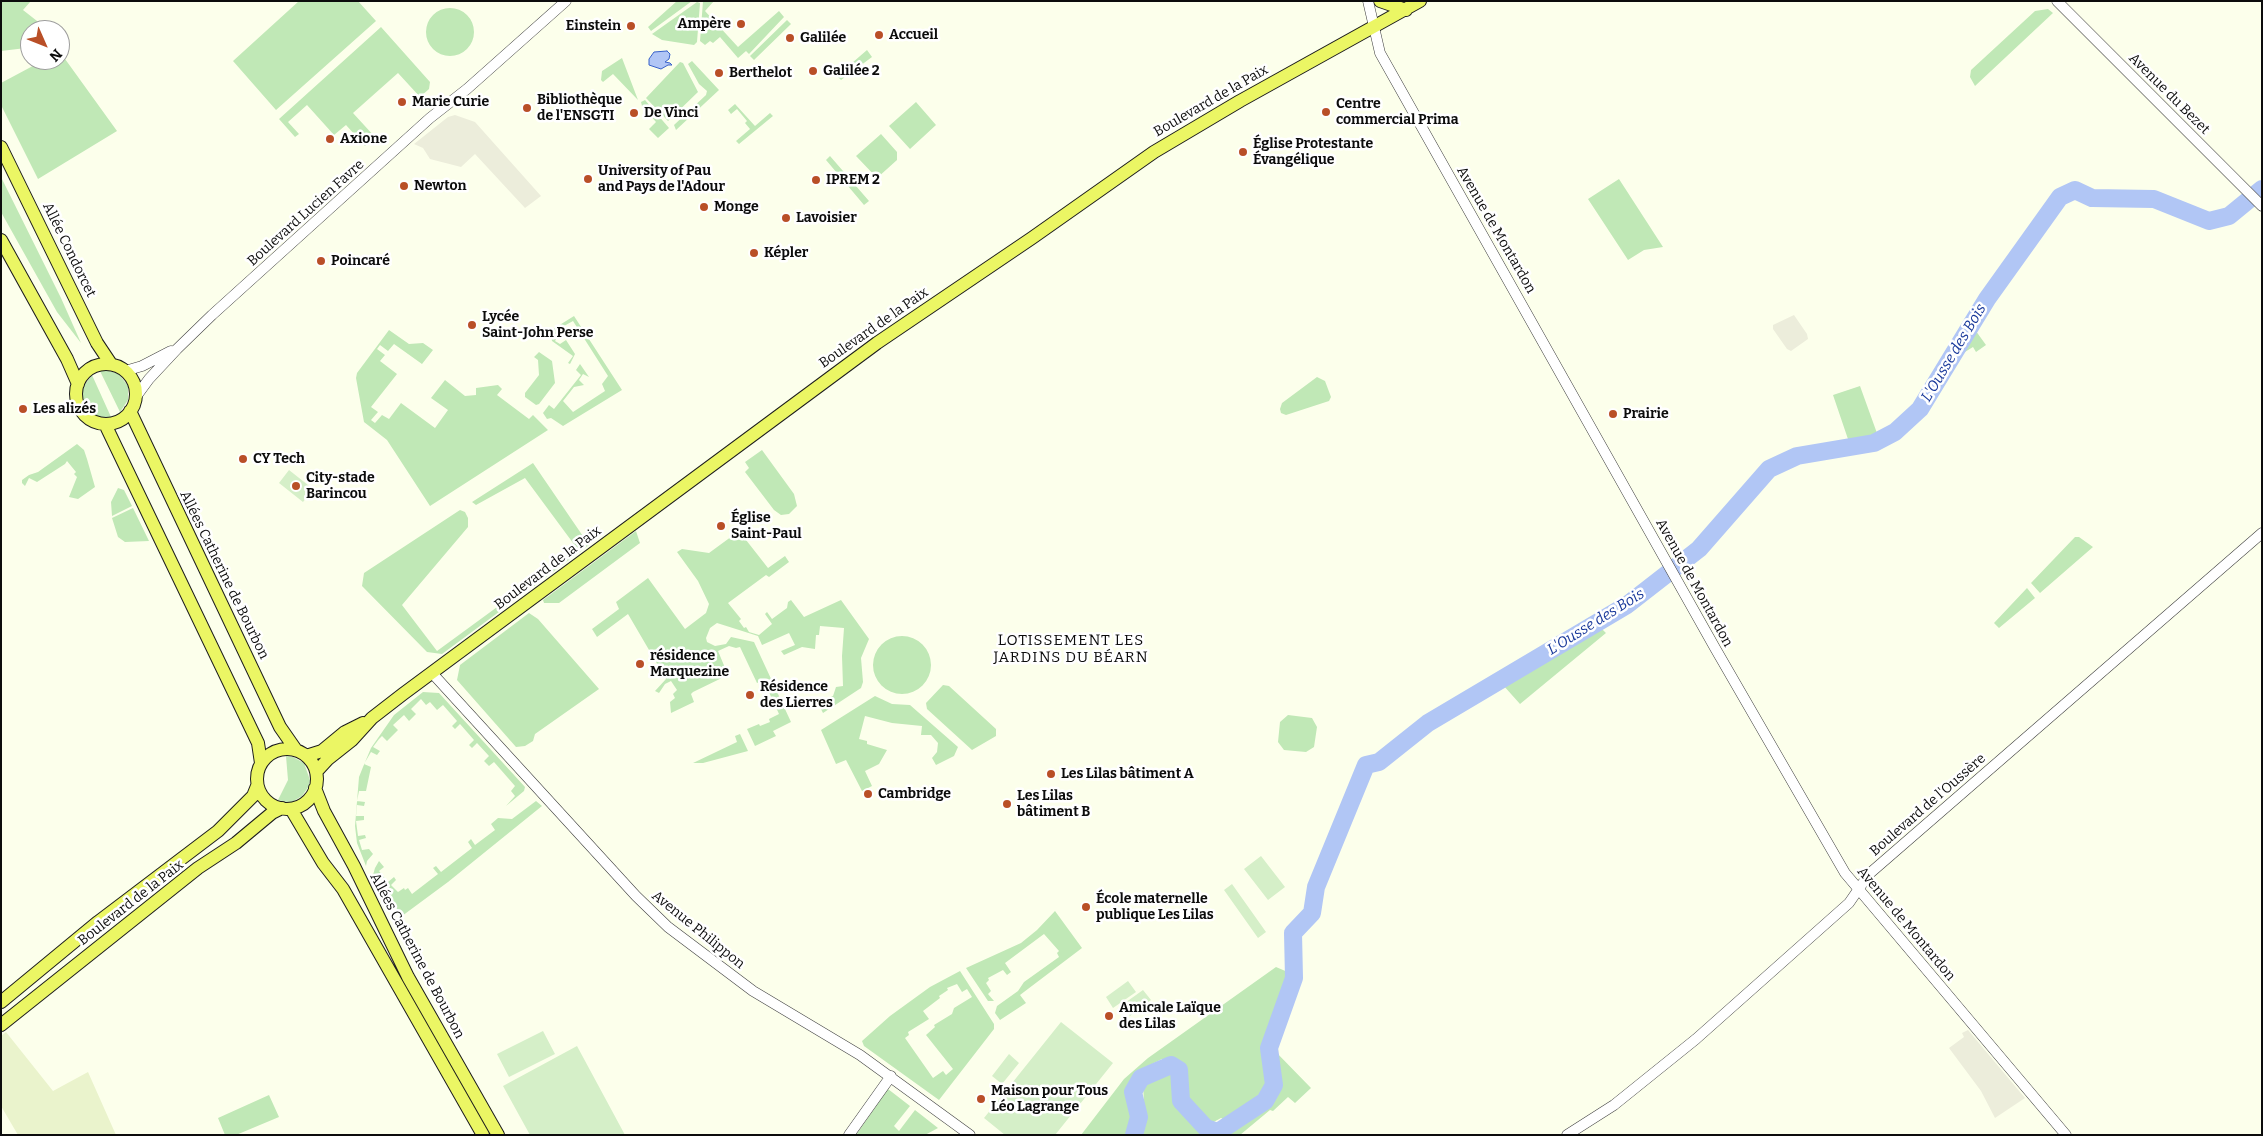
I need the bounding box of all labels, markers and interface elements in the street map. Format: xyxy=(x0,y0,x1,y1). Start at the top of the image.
place label: Ampère xyxy=(678,16,731,32)
place label: Einstein xyxy=(566,18,621,34)
marker: Ampère xyxy=(735,18,747,30)
north arrow xyxy=(20,20,70,70)
marker: Einstein xyxy=(625,20,637,32)
place label: Accueil xyxy=(889,27,938,43)
marker: Accueil xyxy=(873,29,885,41)
place label: Galilée xyxy=(800,30,846,46)
marker: Galilée xyxy=(784,32,796,44)
text: N xyxy=(46,45,65,65)
street label: Avenue du Bezet xyxy=(2125,50,2213,138)
street label: Boulevard de la Paix xyxy=(1151,61,1271,141)
place label: Galilée 2 xyxy=(823,63,880,79)
place label: Berthelot xyxy=(729,65,792,81)
marker: Galilée 2 xyxy=(807,65,819,77)
marker: Berthelot xyxy=(713,67,725,79)
place label: Bibliothèque de l'ENSGTI xyxy=(537,92,622,124)
place label: Marie Curie xyxy=(412,94,489,110)
marker: Marie Curie xyxy=(396,96,408,108)
place label: Centre commercial Prima xyxy=(1336,96,1459,128)
marker: Bibliothèque de l'ENSGTI xyxy=(521,102,533,114)
place label: De Vinci xyxy=(644,105,699,121)
marker: Centre commercial Prima xyxy=(1320,106,1332,118)
marker: De Vinci xyxy=(628,107,640,119)
place label: Axione xyxy=(340,131,387,147)
marker: Axione xyxy=(324,133,336,145)
place label: Église Protestante Évangélique xyxy=(1253,136,1373,168)
marker: Église Protestante Évangélique xyxy=(1237,146,1249,158)
street label: Boulevard Lucien Favre xyxy=(244,156,368,270)
place label: University of Pau and Pays de l'Adour xyxy=(598,163,725,196)
street label: Avenue de Montardon xyxy=(1453,164,1539,296)
place label: IPREM 2 xyxy=(826,172,880,188)
marker: University of Pau and Pays de l'Adour xyxy=(582,173,594,185)
marker: IPREM 2 xyxy=(810,174,822,186)
place label: Newton xyxy=(414,178,467,194)
marker: Newton xyxy=(398,180,410,192)
place label: Monge xyxy=(714,199,759,215)
street label: Allée Condorcet xyxy=(39,200,99,300)
marker: Monge xyxy=(698,201,710,213)
place label: Lavoisier xyxy=(796,210,857,226)
marker: Lavoisier xyxy=(780,212,792,224)
place label: Képler xyxy=(764,245,808,261)
marker: Képler xyxy=(748,247,760,259)
place label: Poincaré xyxy=(331,253,390,269)
marker: Poincaré xyxy=(315,255,327,267)
street label: Boulevard de la Paix xyxy=(816,284,932,372)
water label: L'Ousse des Bois xyxy=(1918,301,1990,405)
place label: Lycée Saint-John Perse xyxy=(482,309,593,342)
marker: Lycée Saint-John Perse xyxy=(466,319,478,331)
place label: Les alizés xyxy=(33,401,96,417)
marker: Les alizés xyxy=(17,403,29,415)
place label: Prairie xyxy=(1623,406,1669,422)
marker: Prairie xyxy=(1607,408,1619,420)
place label: CY Tech xyxy=(253,451,305,467)
marker: CY Tech xyxy=(237,453,249,465)
place label: City-stade Barincou xyxy=(306,470,375,502)
marker: City-stade Barincou xyxy=(290,480,302,492)
street label: Allées Catherine de Bourbon xyxy=(176,488,272,662)
place label: Église Saint-Paul xyxy=(731,510,802,542)
street label: Avenue de Montardon xyxy=(1652,516,1736,650)
marker: Église Saint-Paul xyxy=(715,520,727,532)
street label: Boulevard de la Paix xyxy=(491,522,605,614)
water label: L'Ousse des Bois xyxy=(1544,585,1648,659)
district label: LOTISSEMENT LES JARDINS DU BÉARN xyxy=(991,632,1151,667)
place label: résidence Marquezine xyxy=(650,648,729,680)
marker: résidence Marquezine xyxy=(634,658,646,670)
place label: Résidence des Lierres xyxy=(760,679,833,712)
marker: Résidence des Lierres xyxy=(744,689,756,701)
street label: Boulevard de l'Oussère xyxy=(1867,750,1989,860)
place label: Les Lilas bâtiment A xyxy=(1061,766,1194,782)
marker: Les Lilas bâtiment A xyxy=(1045,768,1057,780)
place label: Cambridge xyxy=(878,786,951,802)
marker: Cambridge xyxy=(862,788,874,800)
place label: Les Lilas bâtiment B xyxy=(1017,788,1090,820)
marker: Les Lilas bâtiment B xyxy=(1001,798,1013,810)
street label: Boulevard de la Paix xyxy=(75,857,187,949)
street label: Avenue de Montardon xyxy=(1853,864,1959,984)
street label: Allées Catherine de Bourbon xyxy=(366,870,468,1042)
street label: Avenue Philippon xyxy=(648,887,748,973)
place label: École maternelle publique Les Lilas xyxy=(1096,891,1214,924)
marker: École maternelle publique Les Lilas xyxy=(1080,901,1092,913)
place label: Amicale Laïque des Lilas xyxy=(1119,1000,1221,1032)
marker: Amicale Laïque des Lilas xyxy=(1103,1010,1115,1022)
place label: Maison pour Tous Léo Lagrange xyxy=(991,1083,1108,1116)
marker: Maison pour Tous Léo Lagrange xyxy=(975,1093,987,1105)

